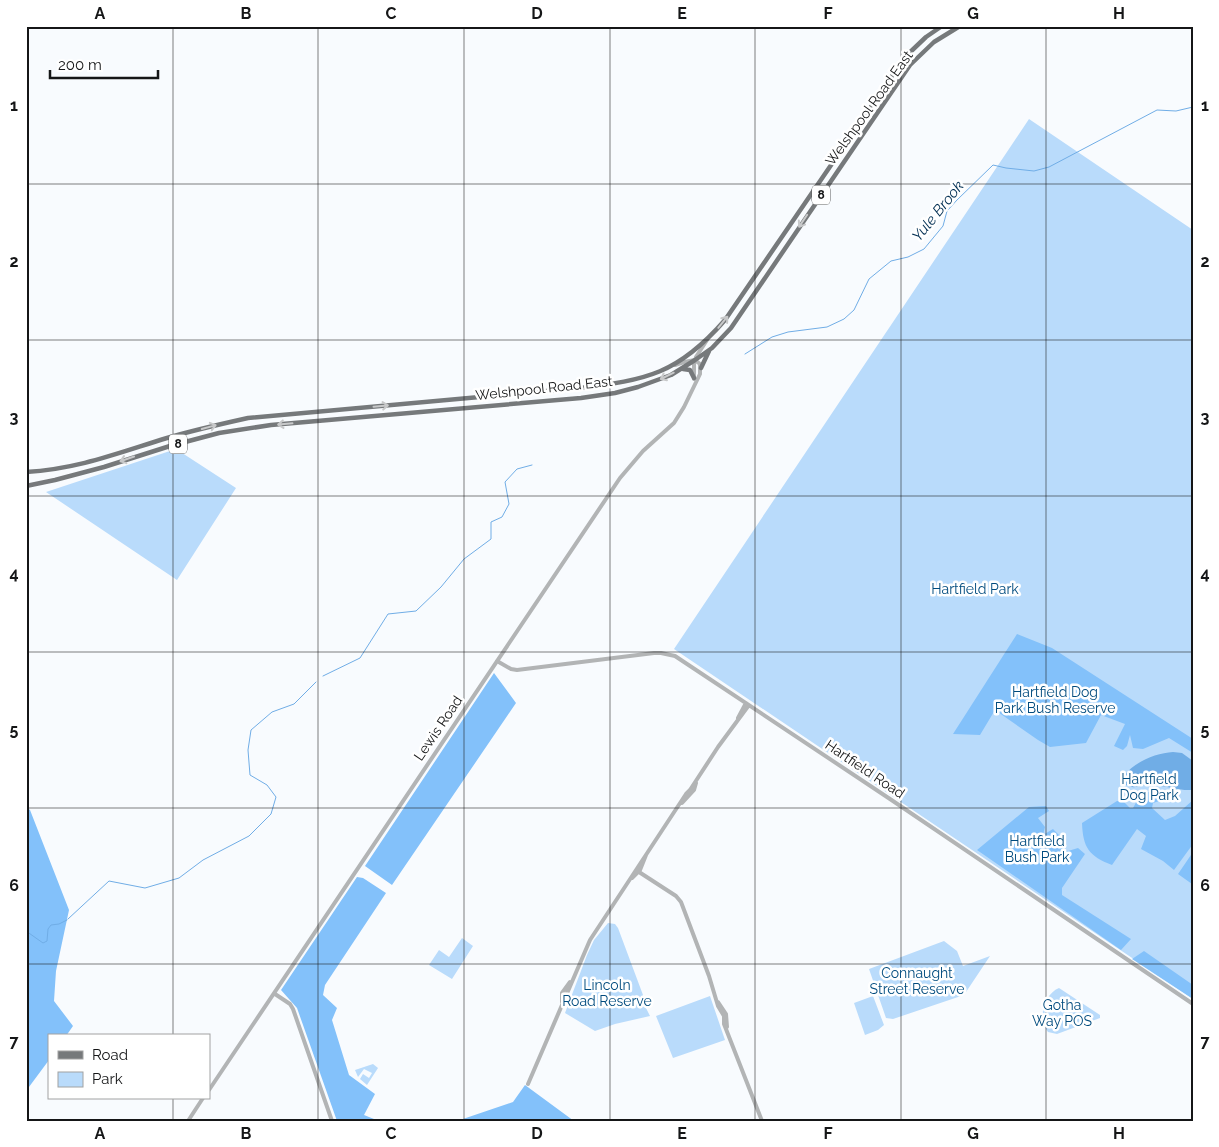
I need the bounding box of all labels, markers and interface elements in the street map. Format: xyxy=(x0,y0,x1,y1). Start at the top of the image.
text: A xyxy=(95,4,106,23)
text: B xyxy=(241,4,252,23)
text: C xyxy=(386,4,397,23)
text: D xyxy=(531,4,543,23)
text: E xyxy=(677,4,687,23)
text: F xyxy=(823,4,833,23)
text: G xyxy=(967,4,979,23)
text: H xyxy=(1113,4,1125,23)
street label: Welshpool Road East xyxy=(822,47,916,168)
scale bar xyxy=(50,48,158,80)
text: 200 m xyxy=(58,56,102,74)
text: 1 xyxy=(10,96,18,115)
text: 1 xyxy=(1201,96,1209,115)
water label: Yule Brook xyxy=(908,177,968,245)
road number: 8 xyxy=(812,186,830,204)
one-way arrow xyxy=(798,214,808,228)
text: 2 xyxy=(9,252,19,271)
text: 2 xyxy=(1200,252,1210,271)
one-way arrow xyxy=(717,316,728,329)
one-way arrow xyxy=(660,371,675,381)
street label: Welshpool Road East xyxy=(475,373,614,403)
one-way arrow xyxy=(373,401,389,410)
text: 3 xyxy=(10,408,19,427)
text: 3 xyxy=(1201,408,1210,427)
one-way arrow xyxy=(278,419,294,429)
one-way arrow xyxy=(200,421,216,431)
road number: 8 xyxy=(169,434,187,454)
one-way arrow xyxy=(120,455,135,464)
text: 4 xyxy=(9,564,19,583)
text: 4 xyxy=(1200,564,1210,583)
park label: Hartfield Park xyxy=(931,581,1019,597)
park label: Hartfield Dog Park Bush Reserve xyxy=(995,684,1115,716)
street label: Lewis Road xyxy=(411,693,465,763)
text: 5 xyxy=(10,720,19,739)
text: 5 xyxy=(1201,720,1210,739)
street label: Hartfield Road xyxy=(822,737,908,801)
park label: Hartfield Dog Park xyxy=(1119,771,1179,803)
park label: Hartfield Bush Park xyxy=(1005,833,1070,865)
text: 6 xyxy=(9,876,19,895)
text: 6 xyxy=(1200,876,1210,895)
park label: Connaught Street Reserve xyxy=(870,965,964,997)
park label: Lincoln Road Reserve xyxy=(562,977,652,1009)
park label: Gotha Way POS xyxy=(1032,997,1092,1029)
text: 7 xyxy=(10,1032,19,1051)
text: 7 xyxy=(1201,1032,1210,1051)
legend xyxy=(48,1034,210,1100)
text: Road xyxy=(92,1046,128,1064)
text: Park xyxy=(92,1070,123,1088)
text: A xyxy=(95,1124,106,1143)
text: B xyxy=(241,1124,252,1143)
text: C xyxy=(386,1124,397,1143)
text: D xyxy=(531,1124,543,1143)
text: E xyxy=(677,1124,687,1143)
text: F xyxy=(823,1124,833,1143)
text: G xyxy=(967,1124,979,1143)
text: H xyxy=(1113,1124,1125,1143)

